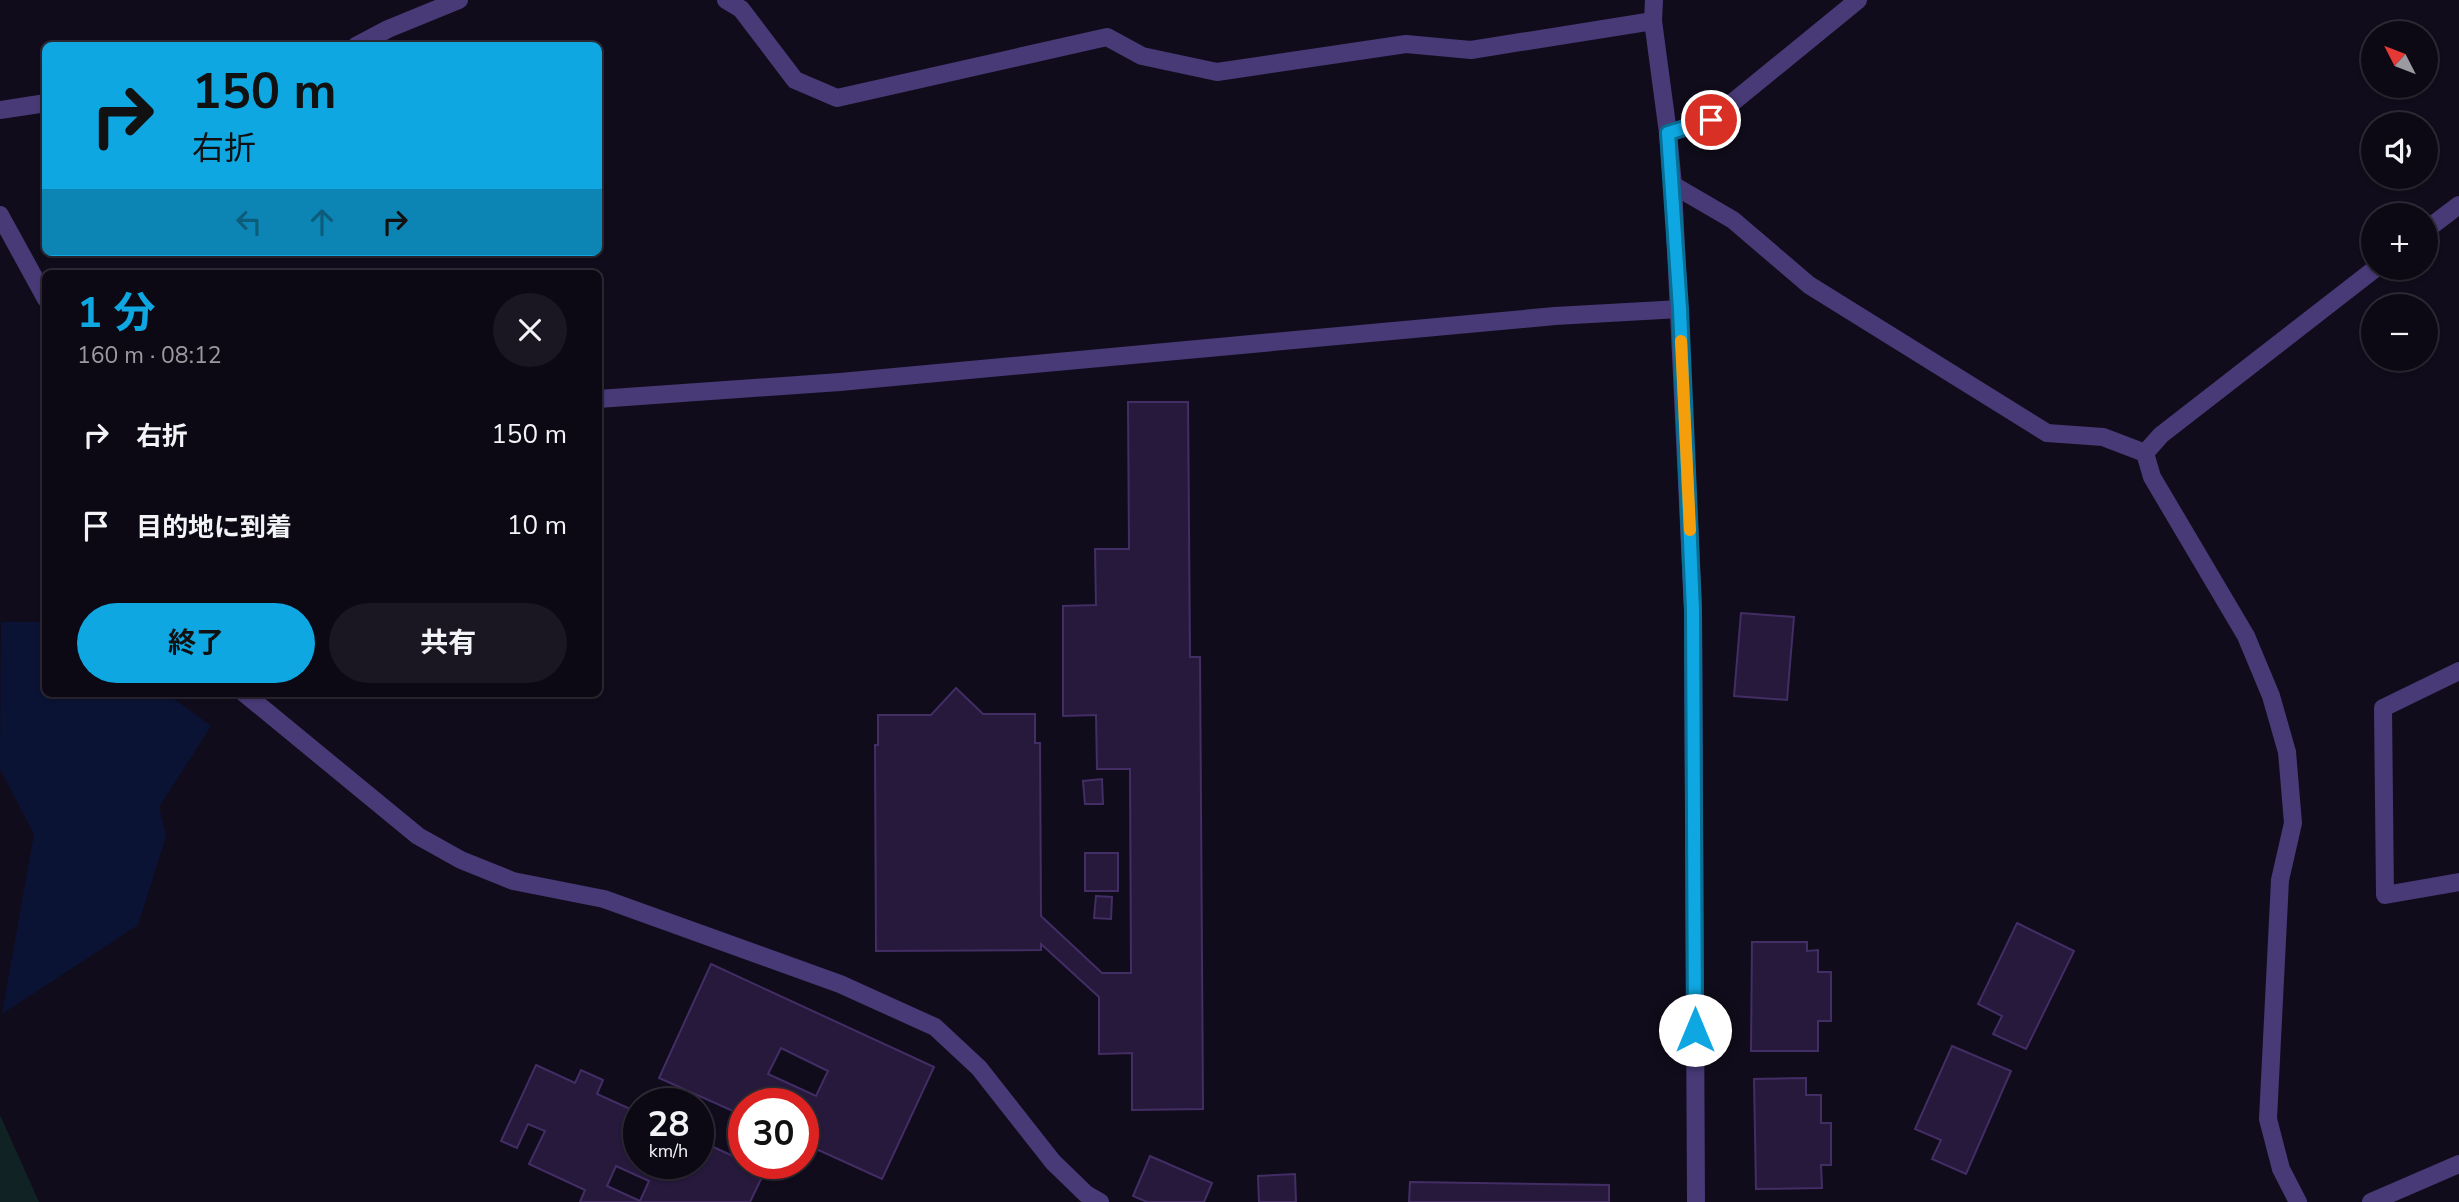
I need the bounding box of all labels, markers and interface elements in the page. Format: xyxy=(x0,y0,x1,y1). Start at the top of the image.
north arrow xyxy=(2361,21,2438,98)
map controls xyxy=(2361,21,2438,371)
text: 150 m xyxy=(192,58,336,125)
icon: right xyxy=(77,70,168,161)
pin xyxy=(1681,90,1741,150)
icon: arrive xyxy=(1692,101,1730,139)
button: sound xyxy=(2361,112,2438,189)
text: 右折 xyxy=(192,127,256,170)
icon: left xyxy=(230,203,268,241)
icon: ahead xyxy=(303,203,341,241)
icon: right xyxy=(376,203,414,241)
button: + xyxy=(2361,203,2438,280)
text: 1 分 xyxy=(77,285,156,342)
button: close xyxy=(493,293,567,367)
button: − xyxy=(2361,294,2438,371)
text: 160 m · 08:12 xyxy=(77,340,222,371)
icon: right xyxy=(77,416,115,454)
text: 150 m xyxy=(491,417,567,452)
text: 右折 xyxy=(136,419,188,454)
icon: arrive xyxy=(77,507,115,545)
text: 10 m xyxy=(507,508,567,543)
text: 目的地に到着 xyxy=(136,510,292,545)
button: 終了 xyxy=(77,603,315,683)
button: 共有 xyxy=(329,603,567,683)
position arrow xyxy=(1658,993,1732,1067)
speed limit sign: 30 xyxy=(728,1088,819,1179)
text: 28 xyxy=(647,1101,690,1148)
text: km/h xyxy=(649,1139,688,1163)

